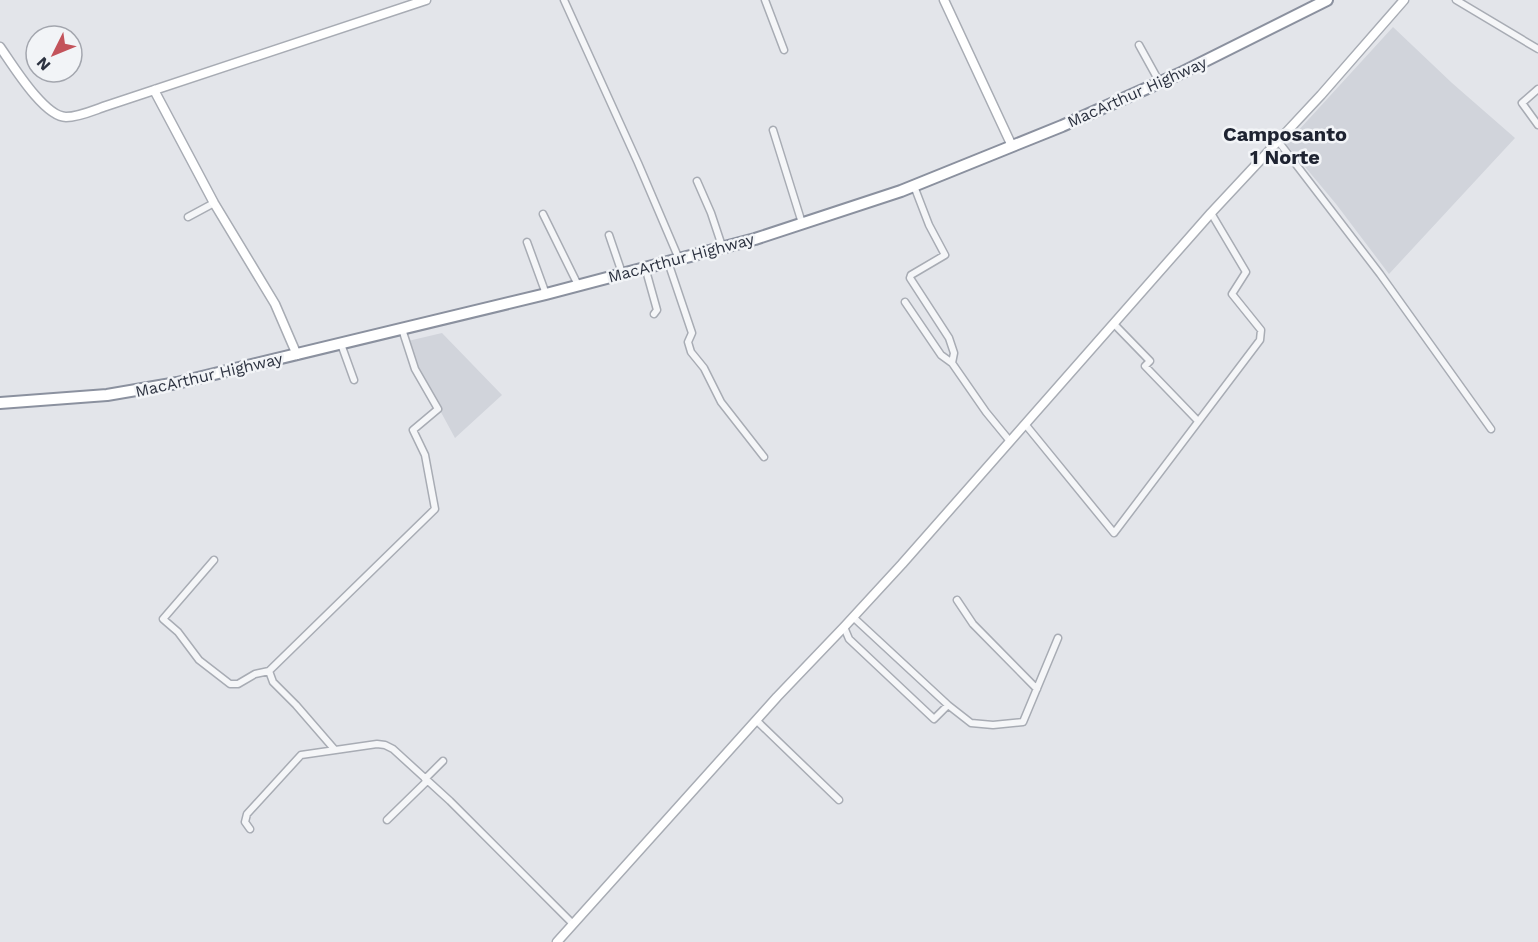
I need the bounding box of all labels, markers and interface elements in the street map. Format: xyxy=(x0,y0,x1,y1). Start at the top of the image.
north arrow xyxy=(24,24,84,84)
street label: MacArthur Highway xyxy=(1064,52,1210,131)
text: N xyxy=(32,53,54,75)
district label: Camposanto 1 Norte xyxy=(1223,122,1347,169)
street label: MacArthur Highway xyxy=(606,229,757,287)
street label: MacArthur Highway xyxy=(133,349,285,401)

